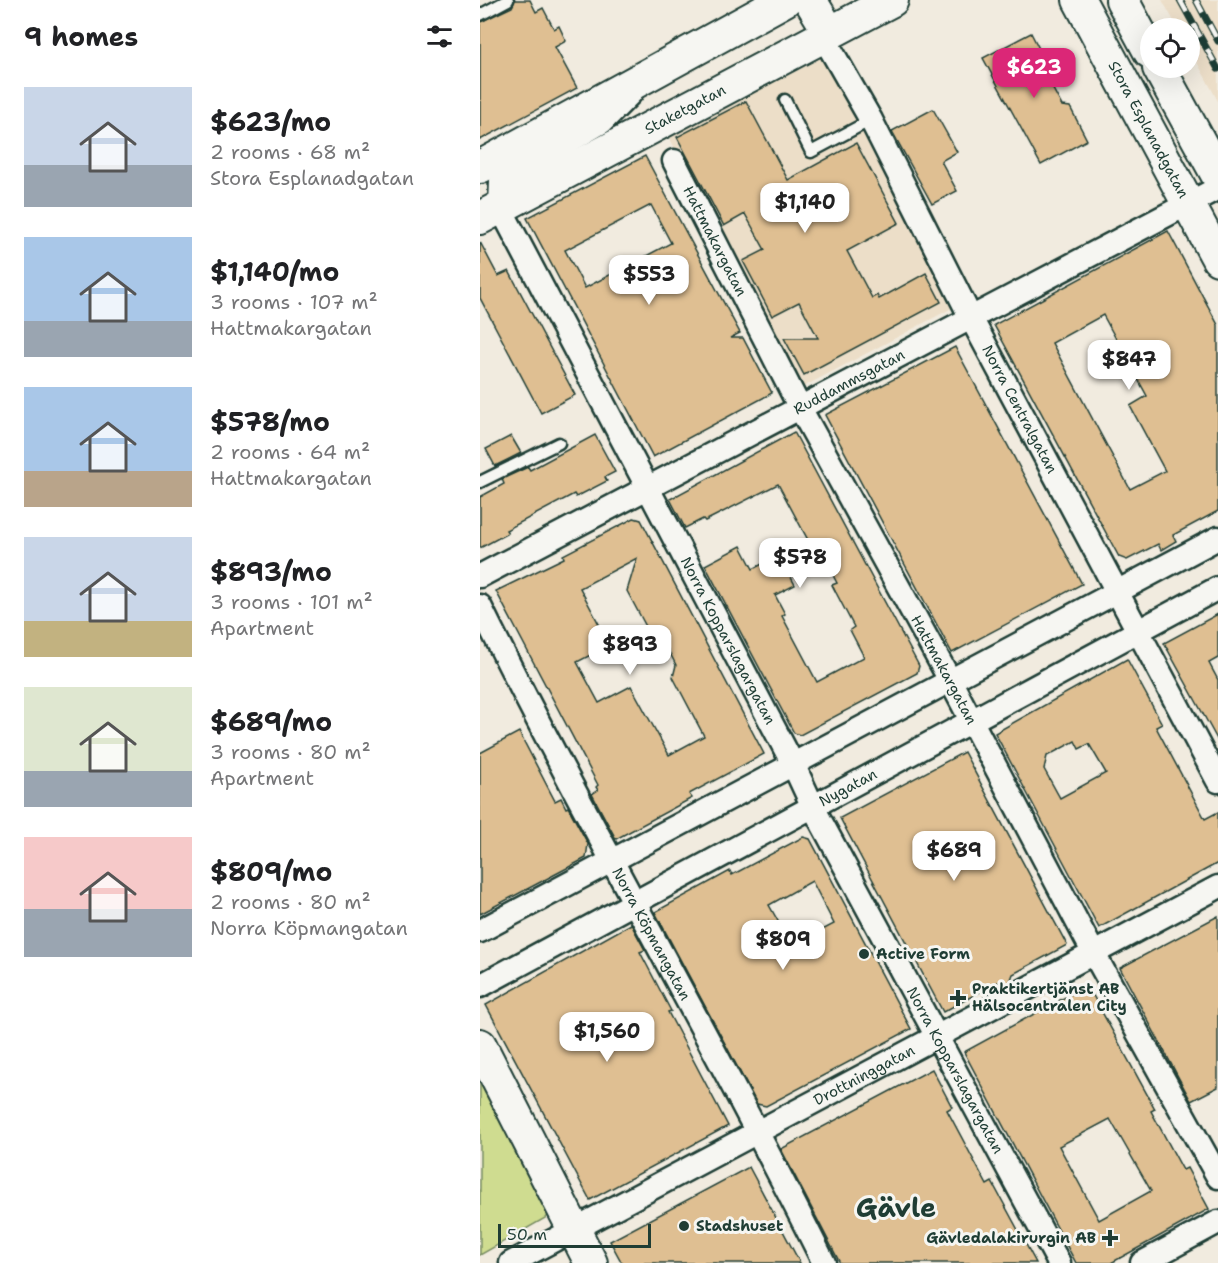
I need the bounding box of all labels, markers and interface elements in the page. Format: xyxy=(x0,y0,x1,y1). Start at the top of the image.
map controls xyxy=(1140,18,1200,78)
button: locate xyxy=(1140,18,1200,78)
text: 9 homes xyxy=(24,19,138,54)
icon: filters xyxy=(423,20,456,53)
pin: $623 xyxy=(998,48,1070,99)
text: $623 xyxy=(1007,54,1061,80)
street label: Stora Esplanadgatan xyxy=(1104,57,1194,202)
street label: Staketgatan xyxy=(641,80,729,139)
text: $623/mo xyxy=(210,104,331,139)
icon: home xyxy=(72,111,144,183)
text: 2 rooms · 68 m² xyxy=(210,139,370,165)
text: Stora Esplanadgatan xyxy=(210,165,414,191)
street label: Hattmakargatan xyxy=(678,183,751,300)
pin: $1,140 xyxy=(756,183,854,234)
text: $1,140 xyxy=(774,189,836,215)
text: $1,140/mo xyxy=(210,254,339,289)
pin: $553 xyxy=(613,255,685,306)
icon: home xyxy=(72,261,144,333)
text: $553 xyxy=(623,261,675,287)
text: 3 rooms · 107 m² xyxy=(210,289,378,315)
text: Hattmakargatan xyxy=(210,315,372,341)
pin: $847 xyxy=(1093,340,1165,391)
street label: Norra Centralgatan xyxy=(977,342,1062,477)
street label: Ruddammsgatan xyxy=(790,345,908,419)
text: $847 xyxy=(1102,346,1156,372)
text: $578/mo xyxy=(210,404,330,439)
icon: home xyxy=(72,411,144,483)
text: 2 rooms · 64 m² xyxy=(210,439,370,465)
text: Hattmakargatan xyxy=(210,465,372,491)
pin: $578 xyxy=(764,538,836,589)
text: $578 xyxy=(773,544,827,570)
street label: Norra Kopparslagargatan xyxy=(676,553,780,728)
text: $893/mo xyxy=(210,554,332,589)
icon: home xyxy=(72,561,144,633)
text: 3 rooms · 101 m² xyxy=(210,589,373,615)
street label: Hattmakargatan xyxy=(906,612,982,728)
text: Apartment xyxy=(210,615,314,641)
pin: $893 xyxy=(594,625,666,676)
text: $893 xyxy=(602,631,658,657)
text: $689/mo xyxy=(210,704,332,739)
icon: home xyxy=(72,711,144,783)
text: 3 rooms · 80 m² xyxy=(210,739,371,765)
street label: Nygatan xyxy=(815,764,880,811)
text: Apartment xyxy=(210,765,314,791)
pin: $689 xyxy=(918,831,990,882)
text: $689 xyxy=(926,837,982,863)
text: $809/mo xyxy=(210,854,332,889)
icon: home xyxy=(72,861,144,933)
street label: Norra Köpmangatan xyxy=(607,864,695,1004)
text: 2 rooms · 80 m² xyxy=(210,889,371,915)
text: Norra Köpmangatan xyxy=(210,915,408,941)
pin: $809 xyxy=(747,920,819,971)
text: $809 xyxy=(755,926,811,952)
place label: Active Form xyxy=(876,944,970,964)
marker: Active Form xyxy=(857,947,871,961)
place label: Praktikertjänst AB Hälsocentralen City xyxy=(972,979,1127,1016)
street label: Norra Kopparslagargatan xyxy=(902,983,1008,1157)
marker: Praktikertjänst AB Hälsocentralen City xyxy=(949,989,967,1007)
pin: $1,560 xyxy=(558,1012,656,1063)
text: $1,560 xyxy=(573,1018,641,1044)
street label: Drottninggatan xyxy=(810,1040,918,1110)
district label: Gävle xyxy=(856,1189,936,1226)
place label: Stadshuset xyxy=(696,1216,783,1236)
marker: Stadshuset xyxy=(677,1219,691,1233)
scale bar xyxy=(498,1221,651,1248)
text: 50 m xyxy=(507,1224,547,1245)
place label: Gävledalakirurgin AB xyxy=(926,1228,1096,1248)
marker: Gävledalakirurgin AB xyxy=(1101,1229,1119,1247)

